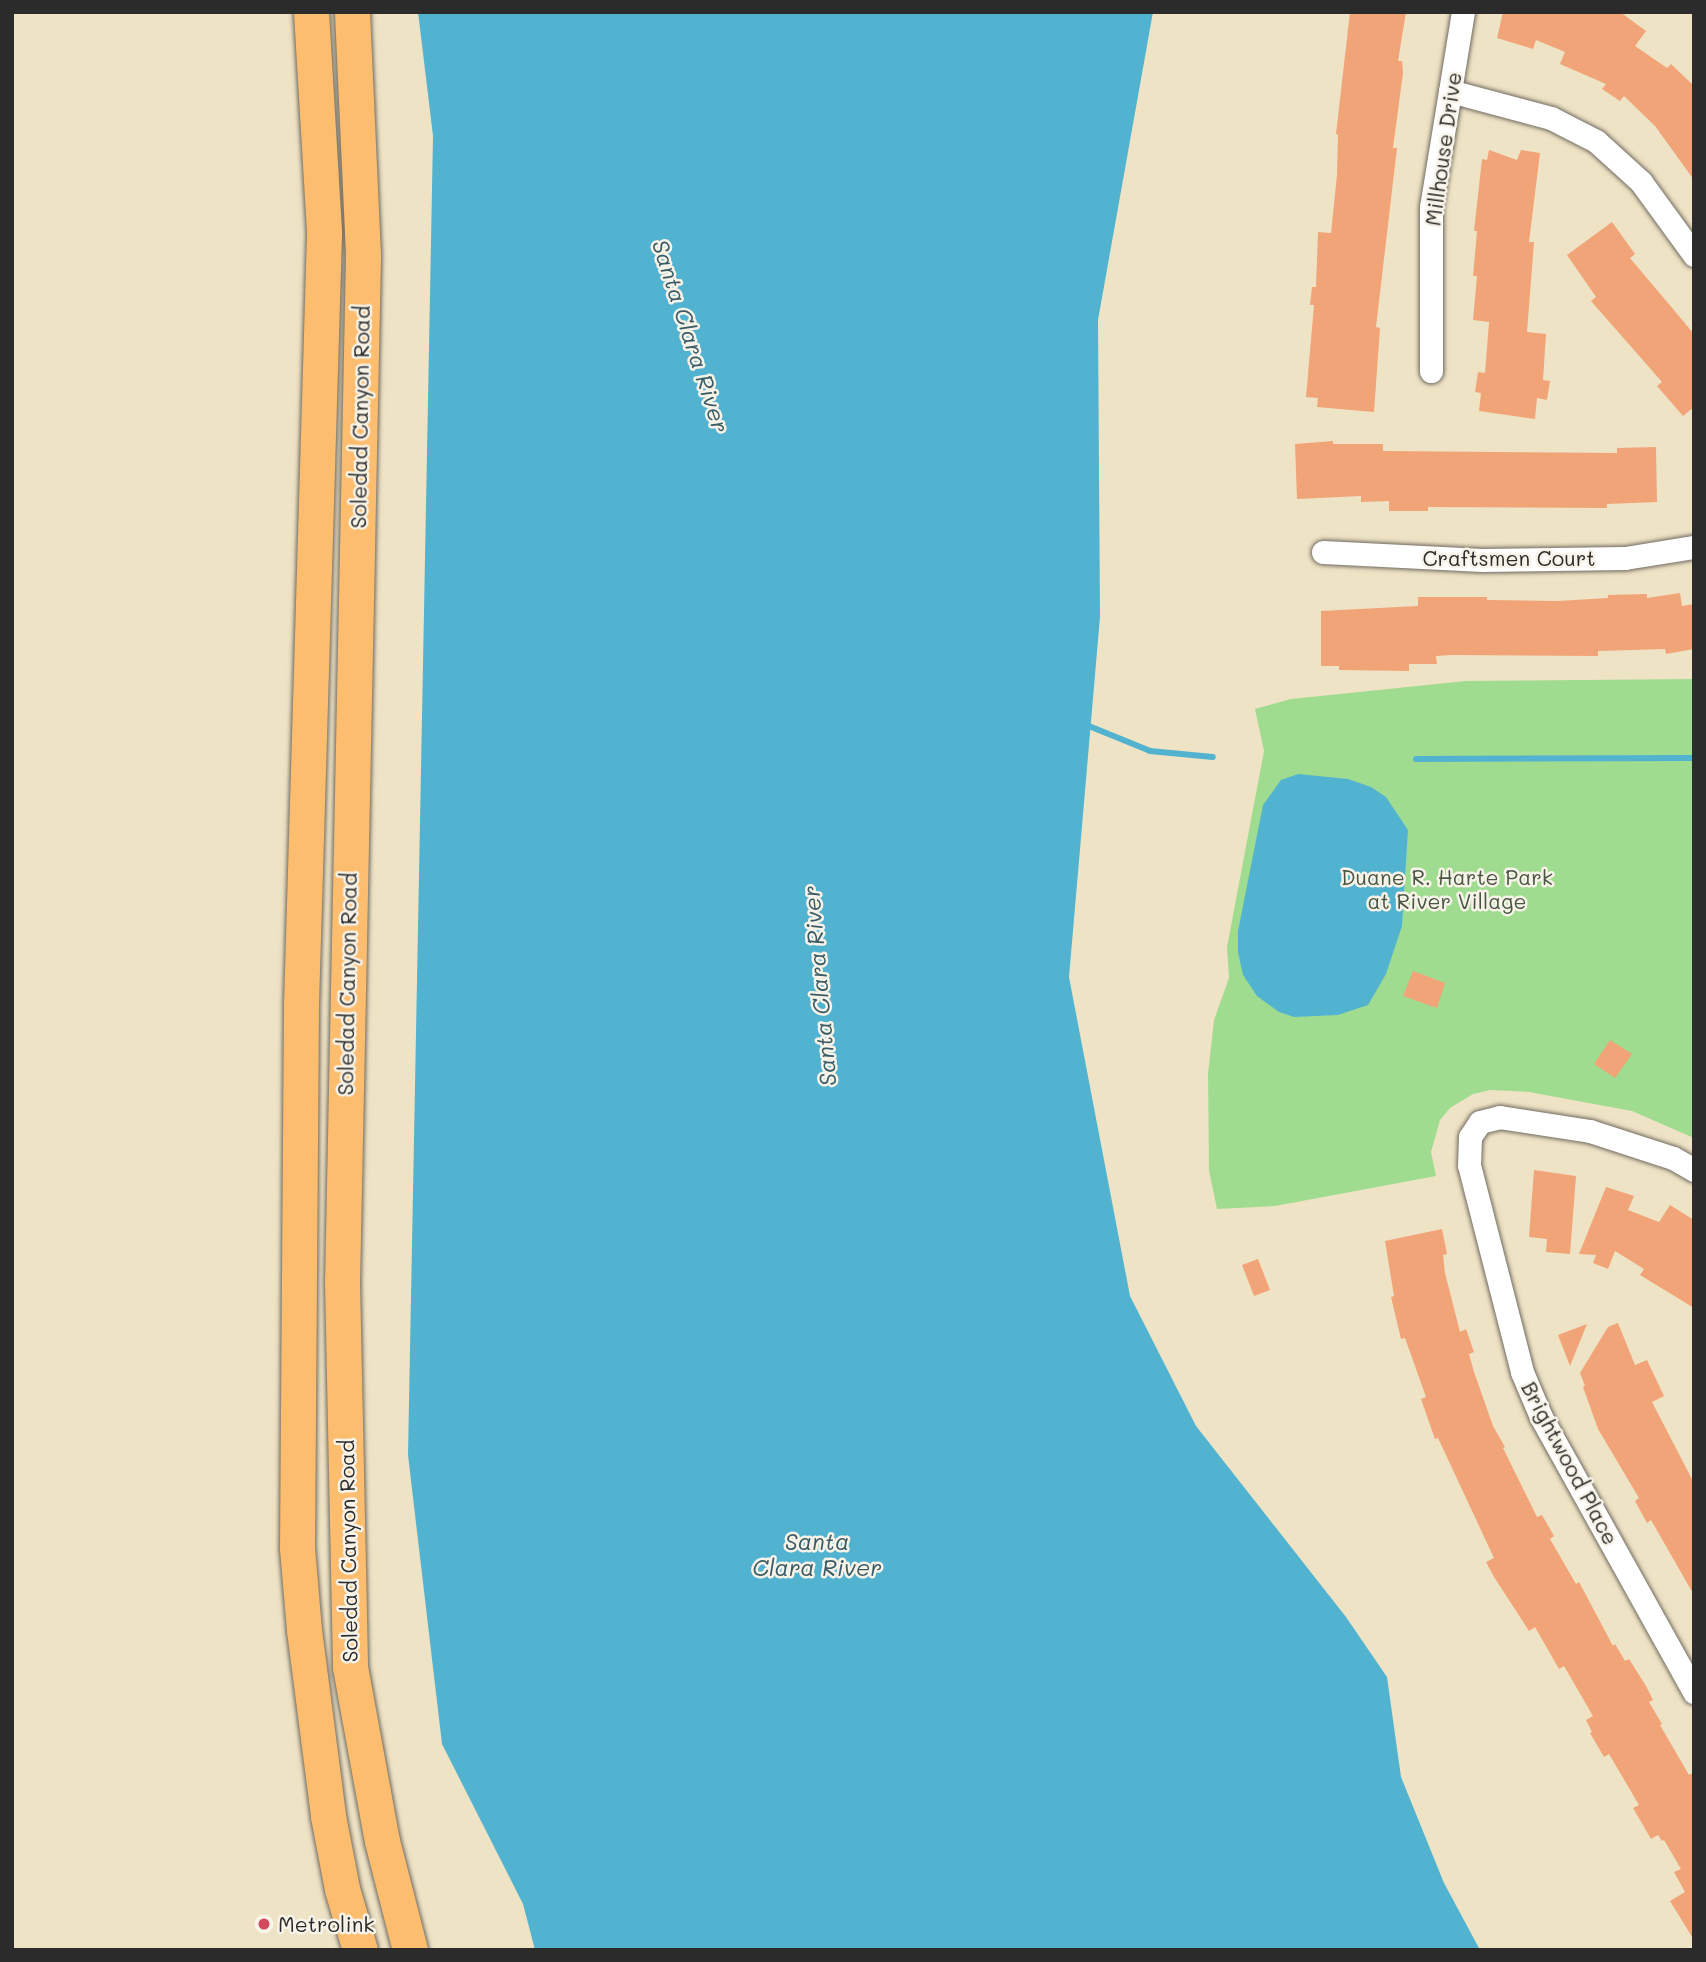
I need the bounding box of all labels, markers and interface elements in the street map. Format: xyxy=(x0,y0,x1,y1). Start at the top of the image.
street label: Millhouse Drive xyxy=(1420,71,1466,227)
water label: Santa Clara River xyxy=(647,236,735,436)
street label: Soledad Canyon Road xyxy=(345,305,375,529)
street label: Craftsmen Court xyxy=(1422,545,1596,571)
park label: Duane R. Harte Park at River Village xyxy=(1341,864,1553,914)
street label: Soledad Canyon Road xyxy=(332,872,362,1096)
water label: Santa Clara River xyxy=(796,885,842,1087)
street label: Brightwood Place xyxy=(1516,1377,1624,1549)
street label: Soledad Canyon Road xyxy=(333,1439,363,1663)
water label: Santa Clara River xyxy=(752,1527,882,1581)
place label: Metrolink xyxy=(278,1911,374,1937)
marker: Metrolink xyxy=(256,1916,272,1932)

